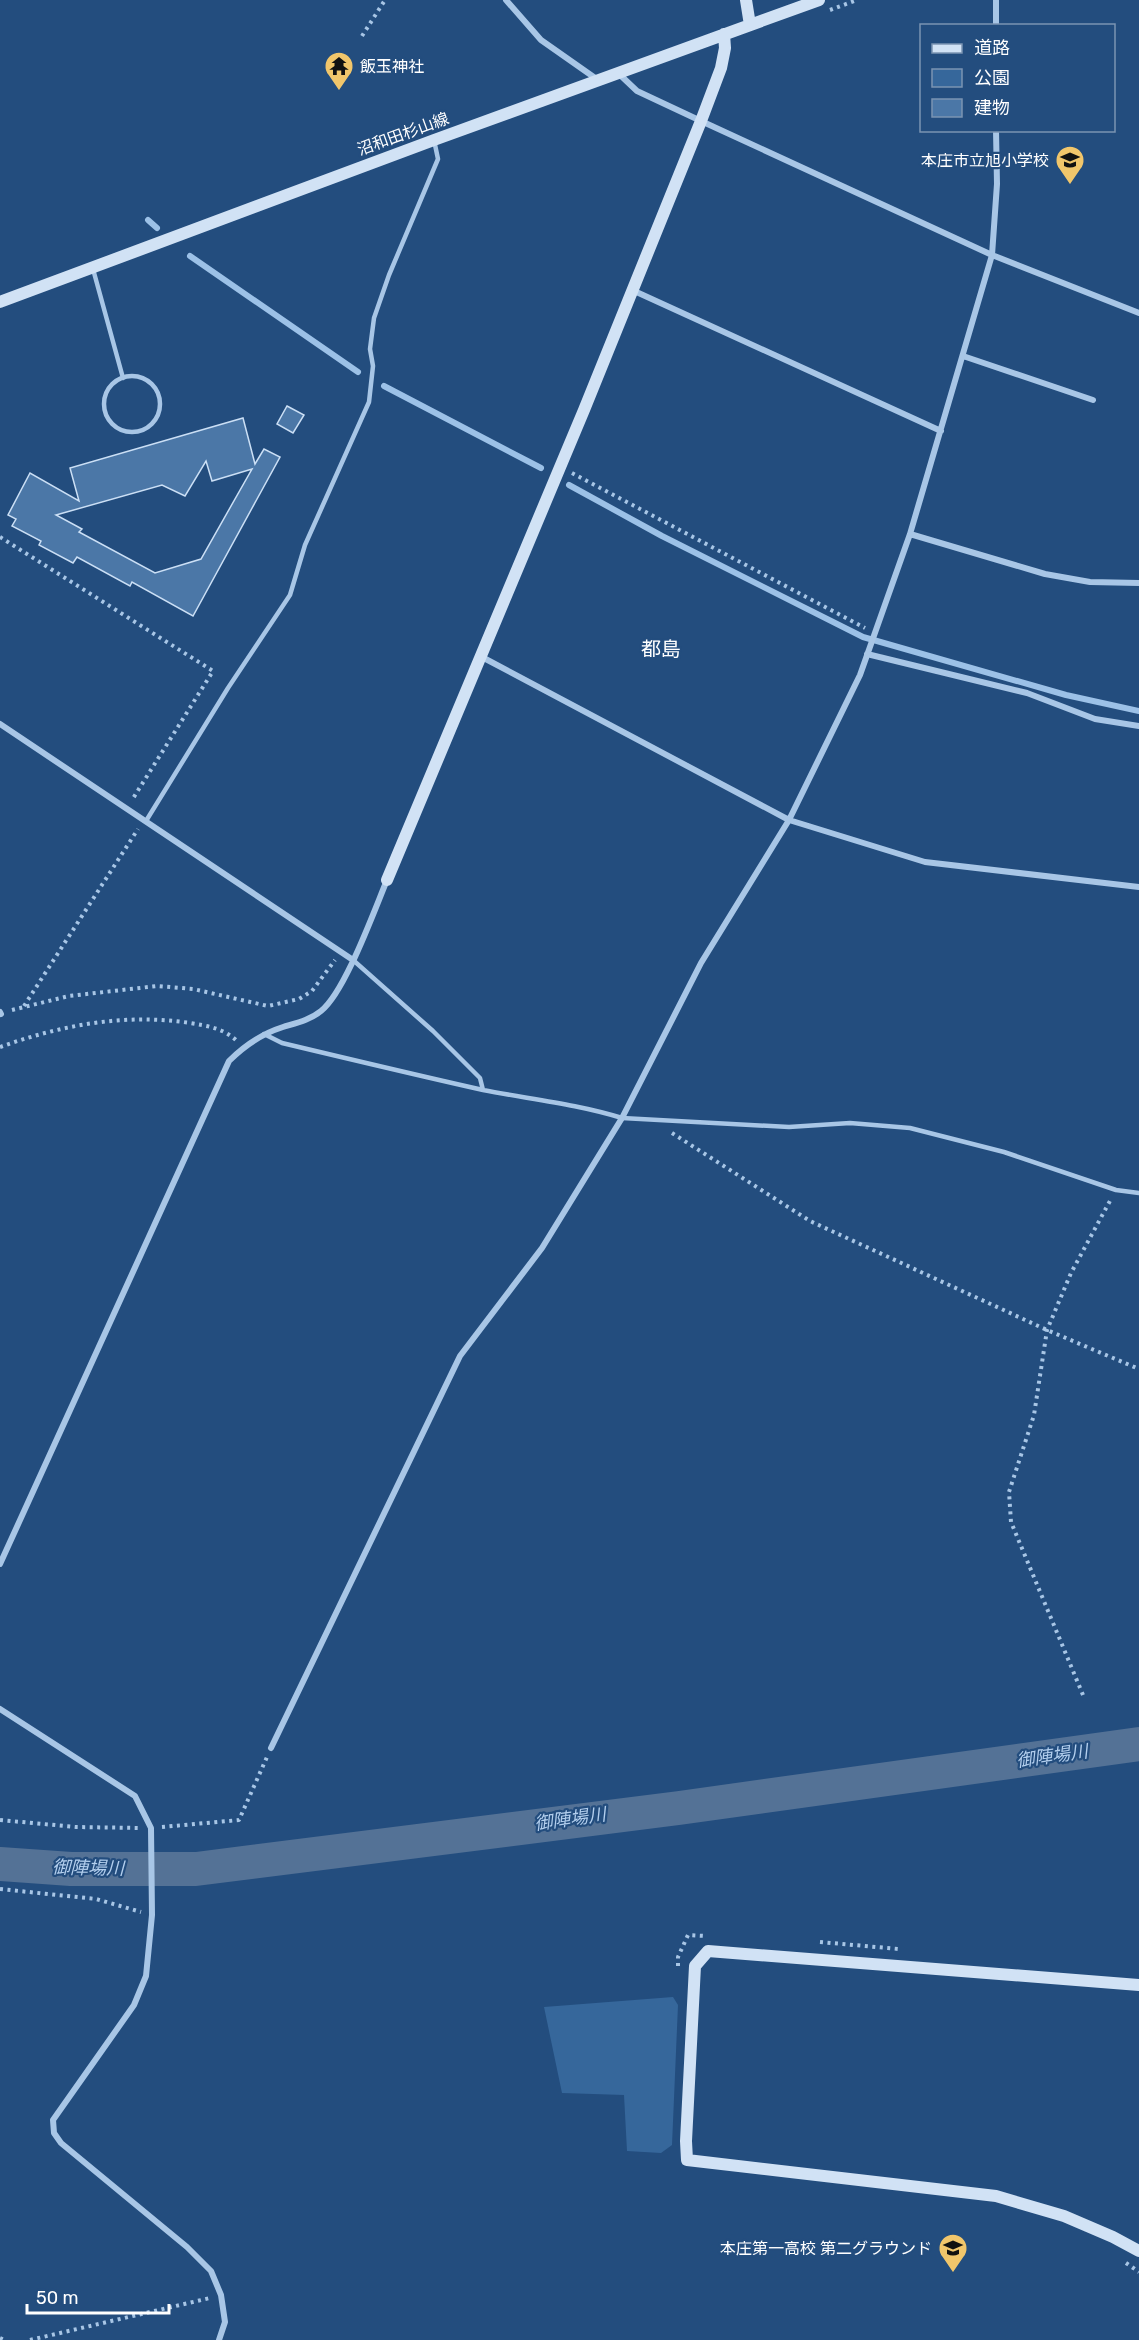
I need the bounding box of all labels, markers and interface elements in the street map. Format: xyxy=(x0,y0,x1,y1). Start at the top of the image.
legend xyxy=(920,24,1115,132)
text: 道路 xyxy=(974,37,1010,59)
temple icon: 飯玉神社 xyxy=(323,50,355,92)
place label: 飯玉神社 xyxy=(360,57,424,76)
text: 公園 xyxy=(974,67,1010,89)
text: 建物 xyxy=(974,97,1010,119)
street label: 沼和田杉山線 xyxy=(355,109,451,159)
school or university icon: 本庄市立旭小学校 xyxy=(1054,144,1086,186)
place label: 本庄市立旭小学校 xyxy=(921,151,1049,170)
district label: 都島 xyxy=(641,637,681,661)
water label: 御陣場川 xyxy=(1015,1740,1091,1772)
water label: 御陣場川 xyxy=(533,1803,609,1835)
water label: 御陣場川 xyxy=(52,1856,126,1880)
school or university icon: 本庄第一高校 第二グラウンド xyxy=(937,2232,969,2274)
place label: 本庄第一高校 第二グラウンド xyxy=(720,2239,932,2258)
scale bar xyxy=(27,2277,170,2315)
text: 50 m xyxy=(36,2287,79,2309)

